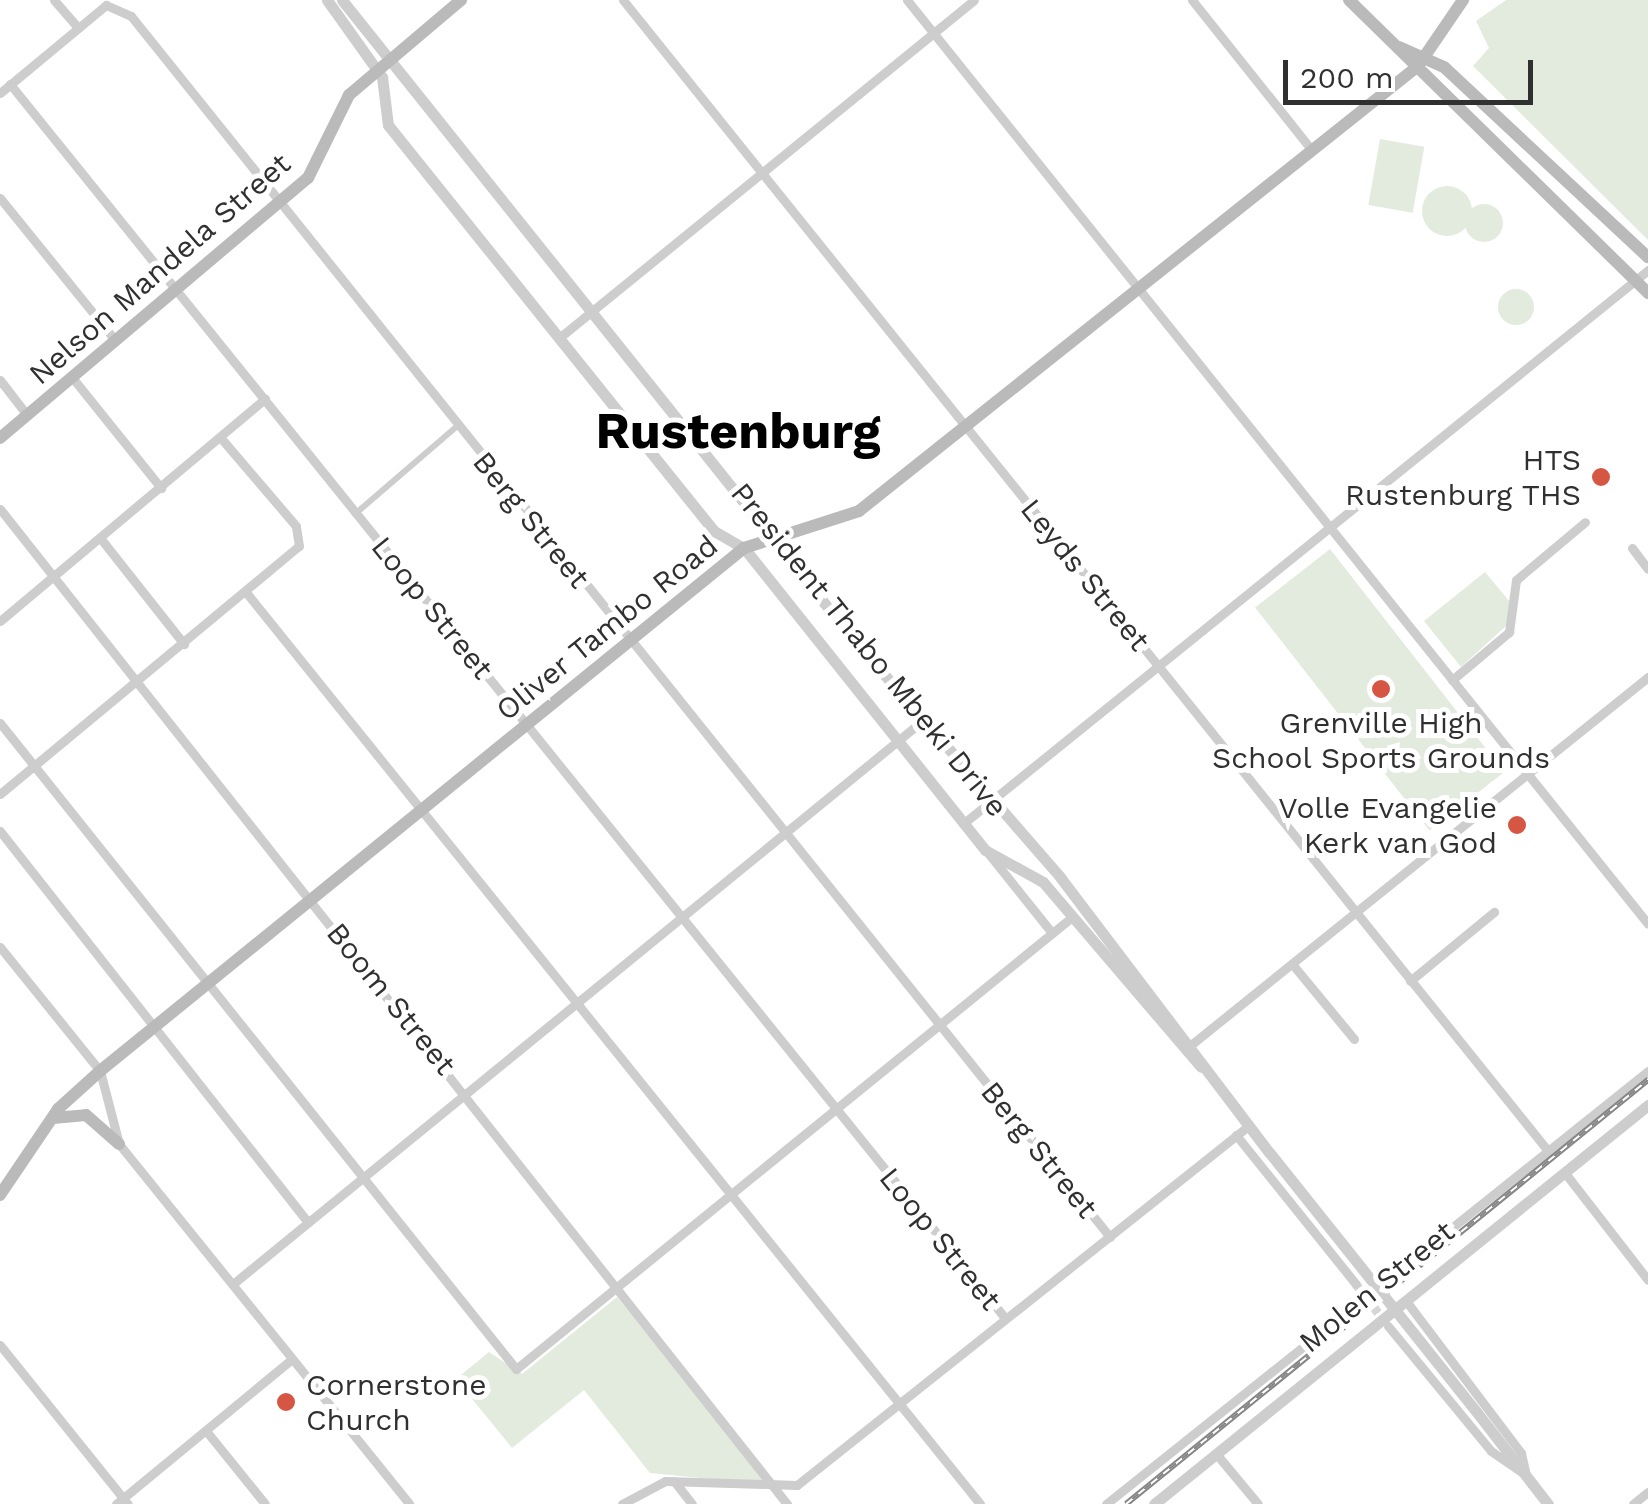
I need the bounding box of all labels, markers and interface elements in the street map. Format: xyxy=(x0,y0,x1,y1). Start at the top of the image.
scale bar xyxy=(1288,40,1538,102)
text: 200 m xyxy=(1300,60,1394,95)
street label: Nelson Mandela Street xyxy=(22,146,298,392)
district label: Rustenburg xyxy=(596,401,880,461)
place label: HTS Rustenburg THS xyxy=(1344,442,1581,512)
street label: Berg Street xyxy=(465,445,597,595)
marker: HTS Rustenburg THS xyxy=(1590,466,1612,488)
street label: President Thabo Mbeki Drive xyxy=(723,475,1015,825)
street label: Leyds Street xyxy=(1013,492,1157,658)
street label: Oliver Tambo Road xyxy=(488,527,726,729)
street label: Loop Street xyxy=(364,530,500,686)
marker: Grenville High School Sports Grounds xyxy=(1370,678,1392,700)
place label: Grenville High School Sports Grounds xyxy=(1211,705,1551,776)
place label: Volle Evangelie Kerk van God xyxy=(1278,790,1497,860)
marker: Volle Evangelie Kerk van God xyxy=(1506,814,1528,836)
street label: Boom Street xyxy=(319,916,463,1082)
street label: Berg Street xyxy=(973,1075,1105,1225)
street label: Loop Street xyxy=(872,1161,1008,1317)
street label: Molen Street xyxy=(1292,1214,1462,1360)
place label: Cornerstone Church xyxy=(306,1367,487,1438)
marker: Cornerstone Church xyxy=(275,1391,297,1413)

